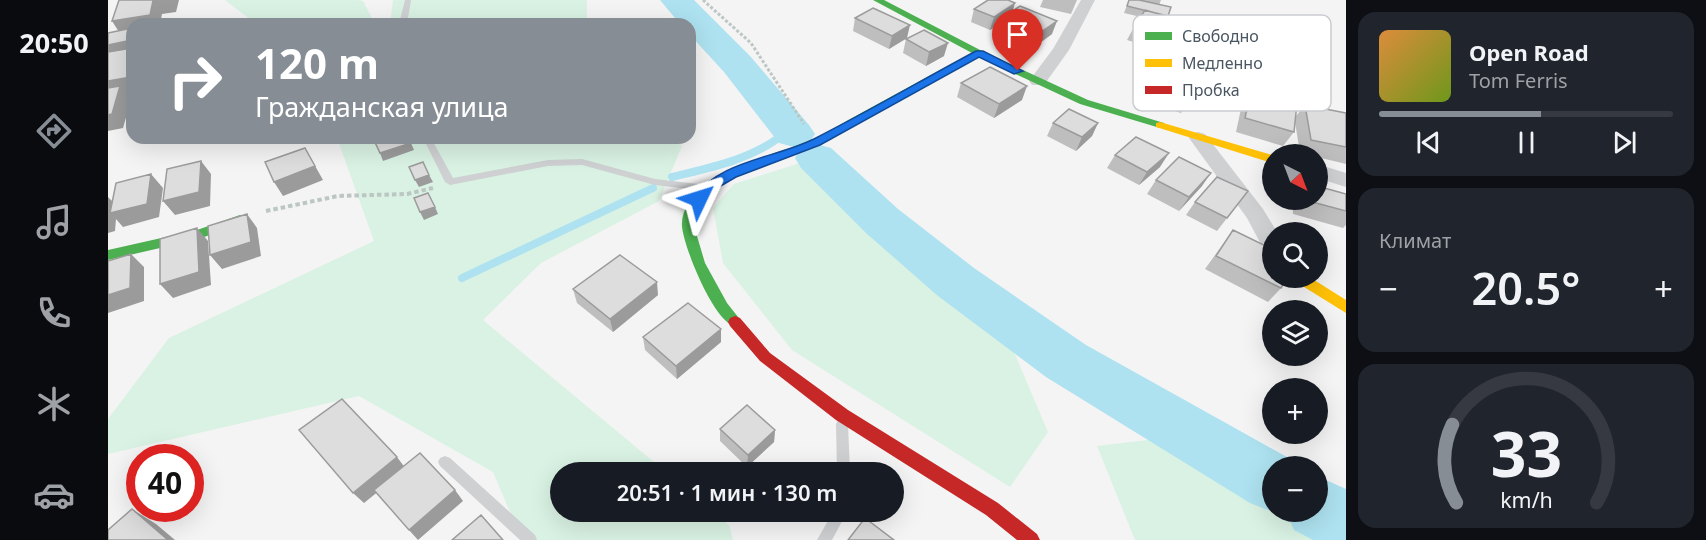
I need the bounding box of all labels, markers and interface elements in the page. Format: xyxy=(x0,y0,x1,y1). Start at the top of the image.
pin xyxy=(992,9,1043,71)
legend xyxy=(1133,15,1331,111)
icon: arrive xyxy=(1001,18,1034,51)
text: 20:50 xyxy=(19,24,89,61)
text: Свободно xyxy=(1182,25,1259,47)
text: 120 m xyxy=(255,34,379,91)
text: Open Road xyxy=(1469,37,1589,67)
icon: right xyxy=(156,42,234,120)
text: Медленно xyxy=(1182,52,1263,74)
text: Tom Ferris xyxy=(1469,67,1568,94)
text: Пробка xyxy=(1182,79,1240,101)
text: Гражданская улица xyxy=(255,88,509,125)
icon: directions xyxy=(33,110,75,152)
icon: previous xyxy=(1412,126,1445,159)
icon: pause xyxy=(1510,126,1543,159)
icon: next xyxy=(1608,126,1641,159)
north arrow xyxy=(1262,144,1328,210)
map controls xyxy=(1262,144,1328,522)
position arrow xyxy=(667,167,731,231)
icon: music xyxy=(33,201,75,243)
button: search xyxy=(1262,222,1328,288)
text: Климат xyxy=(1379,227,1451,254)
text: 20.5° xyxy=(1472,257,1580,318)
text: − xyxy=(1379,266,1398,311)
text: + xyxy=(1654,266,1673,311)
icon: phone xyxy=(33,292,75,334)
button: layers xyxy=(1262,300,1328,366)
button: + xyxy=(1262,378,1328,444)
icon: climate xyxy=(33,383,75,425)
text: 33 xyxy=(1490,410,1562,495)
speed limit sign: 40 xyxy=(126,444,204,522)
button: − xyxy=(1262,456,1328,522)
icon: car xyxy=(33,474,75,516)
text: 20:51 · 1 мин · 130 m xyxy=(617,477,837,507)
text: km/h xyxy=(1500,485,1552,514)

